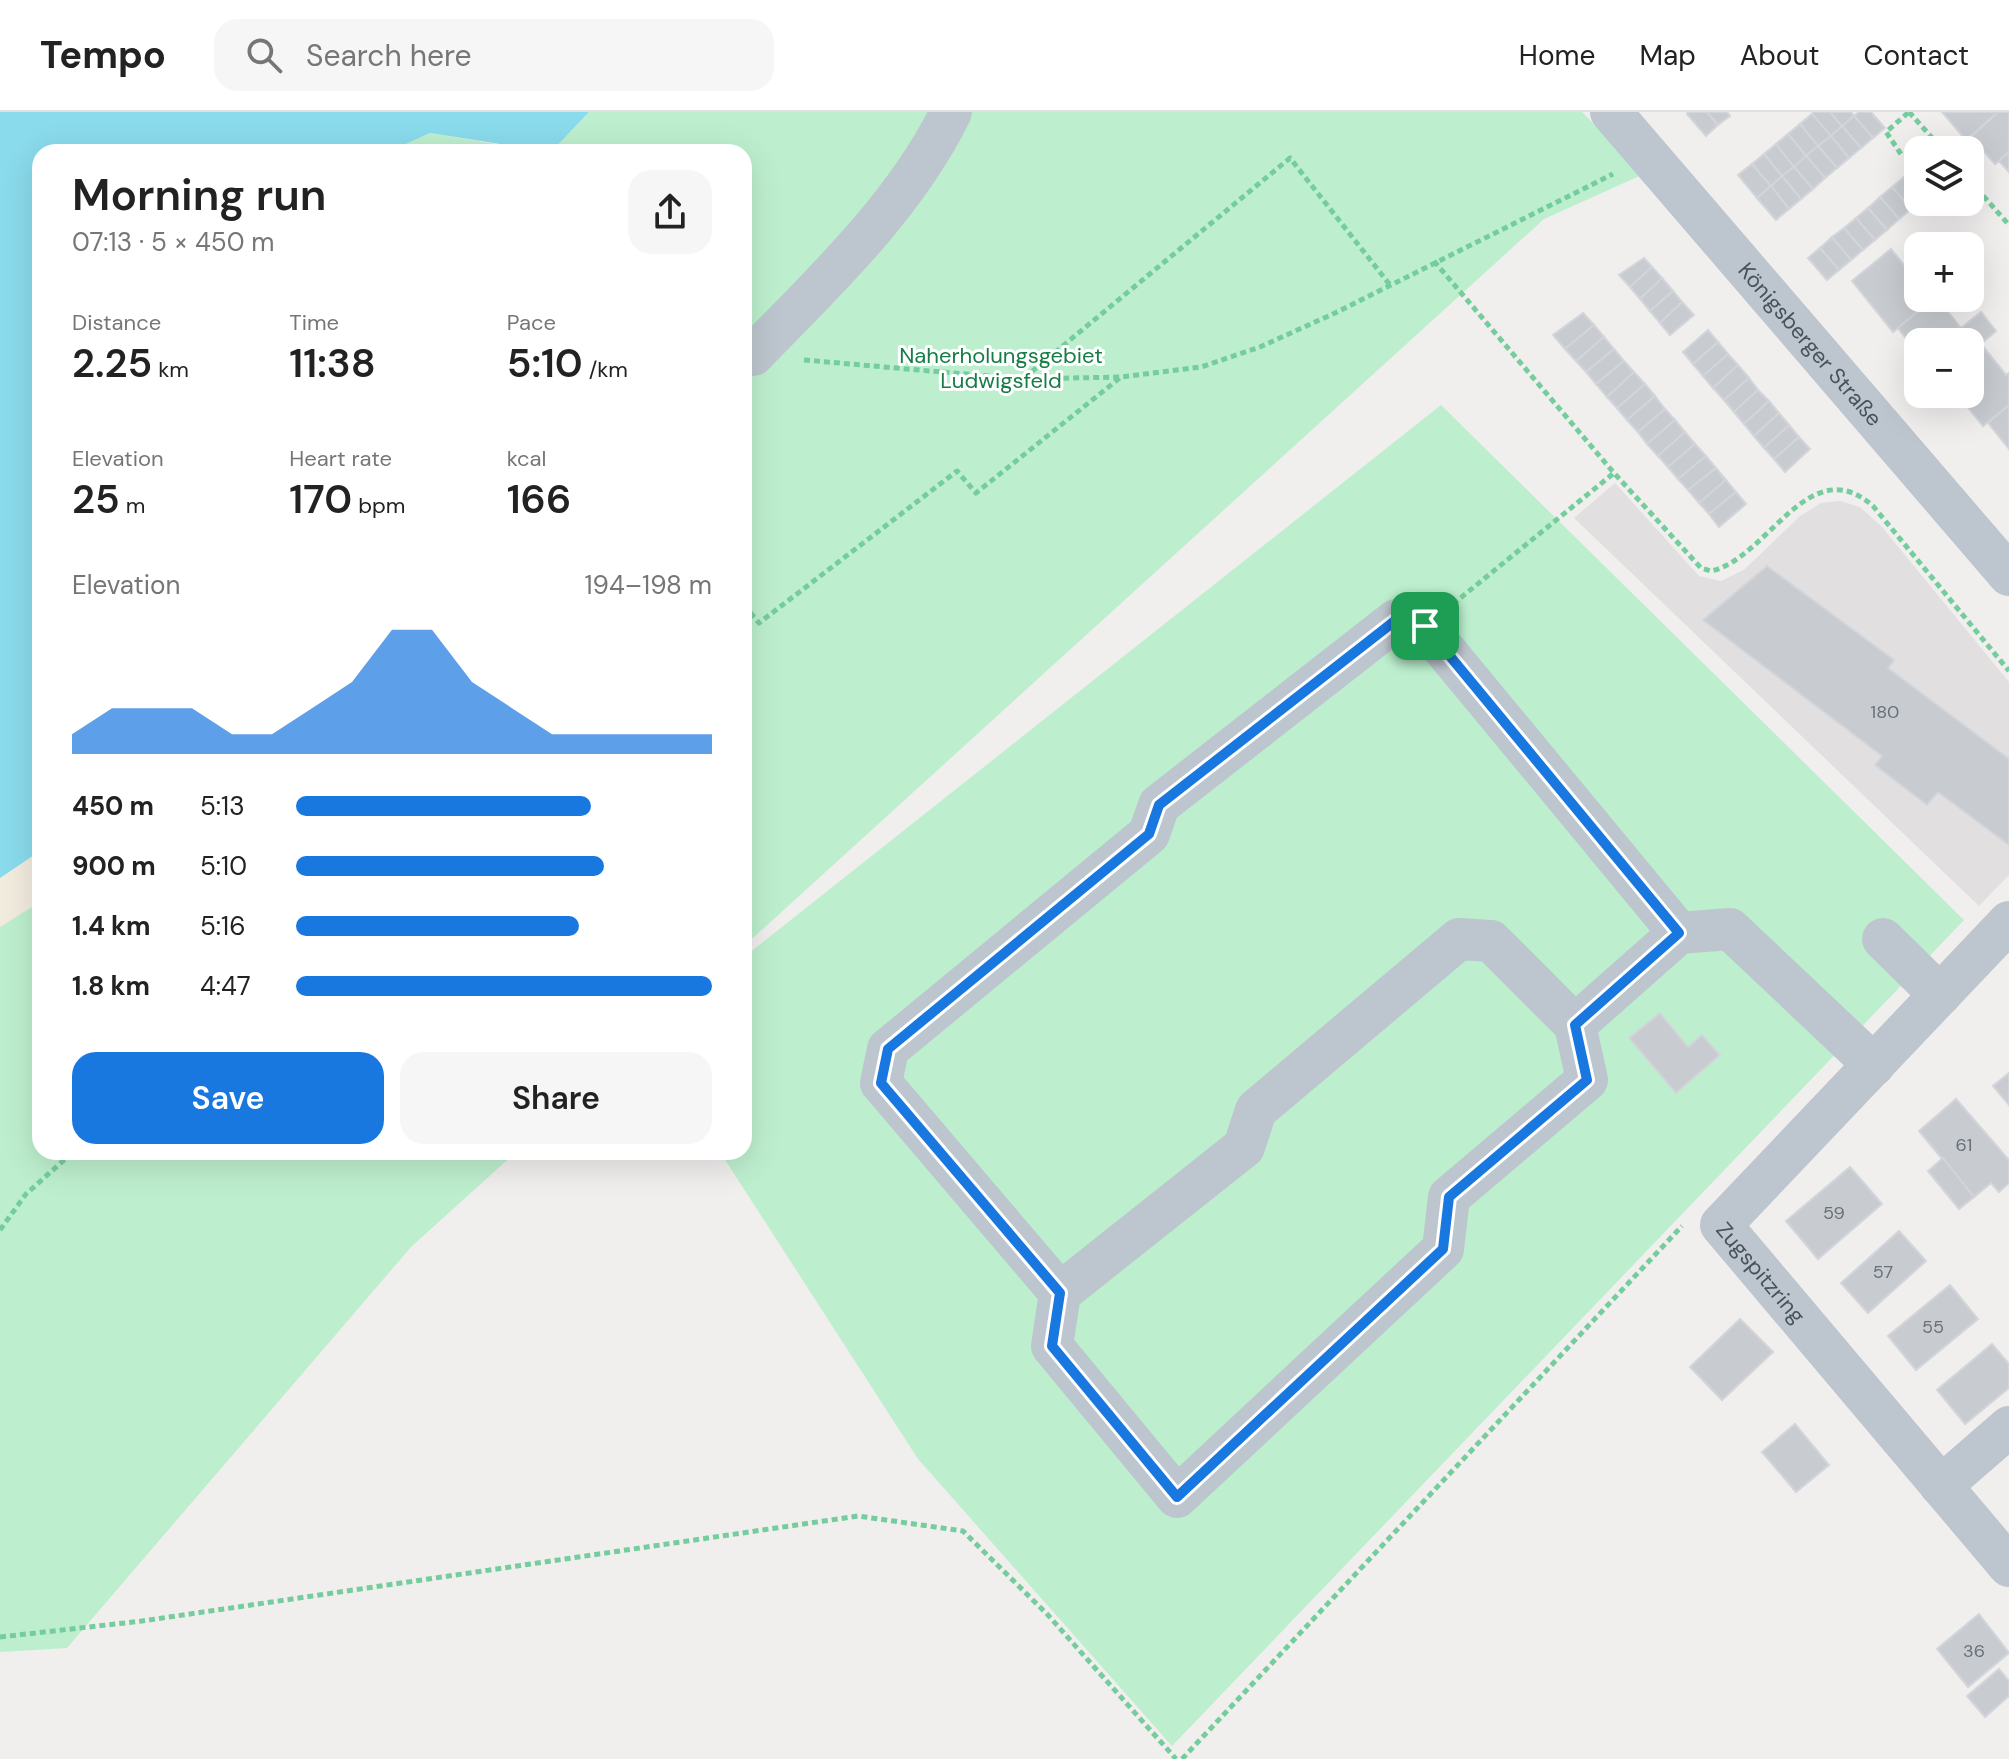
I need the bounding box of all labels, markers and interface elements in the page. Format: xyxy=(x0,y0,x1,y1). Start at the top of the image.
search box xyxy=(214,19,774,91)
text: Tempo xyxy=(40,30,166,80)
icon: search xyxy=(242,33,286,77)
text: Search here xyxy=(306,36,472,75)
text: Home xyxy=(1519,37,1595,74)
text: Map xyxy=(1639,37,1696,74)
text: About xyxy=(1740,37,1819,74)
text: Contact xyxy=(1863,37,1969,74)
map controls xyxy=(1904,136,1984,408)
button: layers xyxy=(1904,136,1984,216)
text: Morning run xyxy=(72,166,326,224)
button: share xyxy=(628,170,712,254)
text: 07:13 · 5 × 450 m xyxy=(72,225,275,259)
button: + xyxy=(1904,232,1984,312)
street label: Königsberger Straße xyxy=(1732,256,1889,432)
text: Distance xyxy=(72,308,161,337)
text: Time xyxy=(289,308,339,337)
text: Pace xyxy=(507,308,556,337)
button: − xyxy=(1904,328,1984,408)
text: 2.25 xyxy=(72,337,152,389)
text: 11:38 xyxy=(289,337,376,389)
text: 5:10 xyxy=(507,337,583,389)
park label: Naherholungsgebiet Ludwigsfeld xyxy=(899,341,1103,395)
text: km xyxy=(152,355,189,384)
text: /km xyxy=(583,355,628,384)
text: Elevation xyxy=(72,444,164,473)
text: Heart rate xyxy=(289,444,392,473)
text: kcal xyxy=(507,444,546,473)
text: 25 xyxy=(72,473,120,525)
text: 170 xyxy=(289,473,352,525)
text: 166 xyxy=(507,473,571,525)
text: m xyxy=(120,491,145,520)
text: bpm xyxy=(352,491,405,520)
text: Elevation xyxy=(72,568,180,602)
text: 194–198 m xyxy=(584,568,712,602)
pin xyxy=(1391,592,1459,660)
icon: arrive xyxy=(1403,604,1447,648)
house number: 180 xyxy=(1871,700,1899,724)
text: 450 m xyxy=(72,789,154,823)
text: 5:13 xyxy=(200,789,245,823)
text: 900 m xyxy=(72,849,156,883)
text: 5:10 xyxy=(200,849,247,883)
text: 1.4 km xyxy=(72,909,151,943)
text: 5:16 xyxy=(200,909,246,943)
text: 1.8 km xyxy=(72,969,150,1003)
text: 4:47 xyxy=(200,969,251,1003)
button: Save xyxy=(72,1052,384,1144)
button: Share xyxy=(400,1052,712,1144)
house number: 61 xyxy=(1956,1133,1972,1157)
house number: 59 xyxy=(1823,1201,1845,1225)
street label: Zugspitzring xyxy=(1710,1216,1812,1329)
house number: 57 xyxy=(1873,1260,1893,1284)
house number: 55 xyxy=(1922,1315,1944,1339)
house number: 36 xyxy=(1963,1639,1985,1663)

